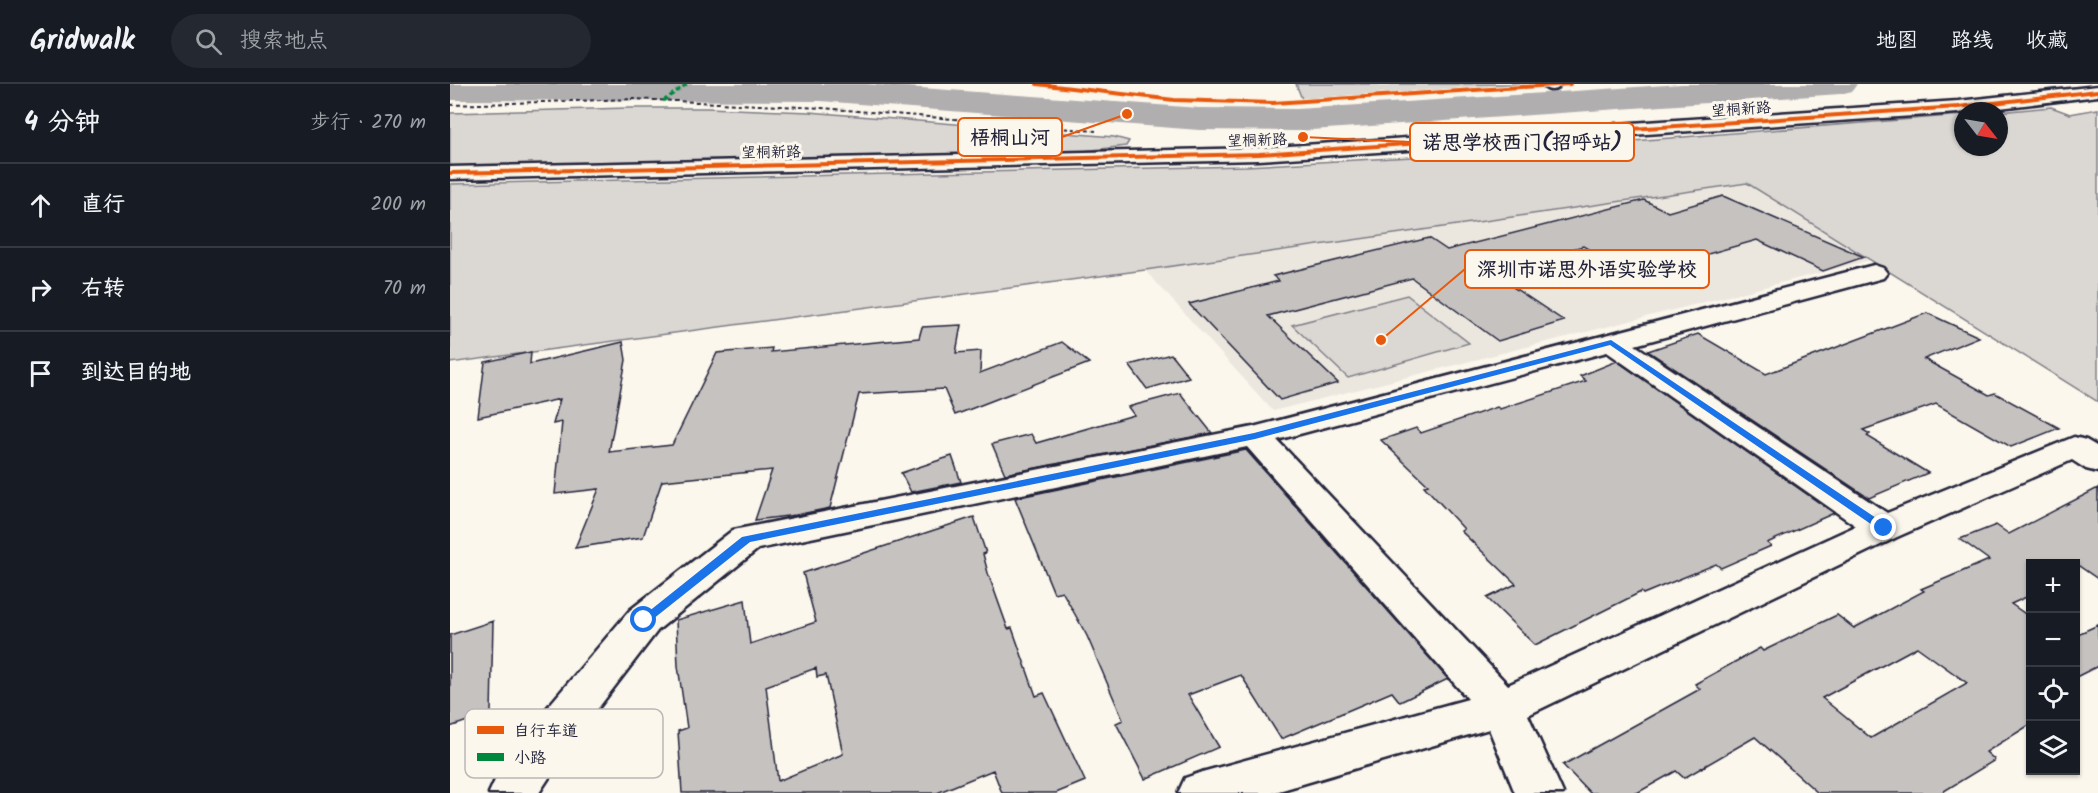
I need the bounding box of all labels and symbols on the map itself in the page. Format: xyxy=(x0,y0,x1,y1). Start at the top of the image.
street label: 望桐新路 xyxy=(1710,96,1772,124)
north arrow xyxy=(1954,102,2008,156)
callout: 梧桐山河 xyxy=(958,118,1062,156)
text: 梧桐山河 xyxy=(970,123,1050,155)
callout: 诺思学校西门(招呼站) xyxy=(1410,123,1634,161)
street label: 望桐新路 xyxy=(1227,128,1287,154)
text: 诺思学校西门(招呼站) xyxy=(1422,128,1622,160)
street label: 望桐新路 xyxy=(741,140,801,166)
callout: 深圳市诺思外语实验学校 xyxy=(1465,250,1709,288)
text: 深圳市诺思外语实验学校 xyxy=(1477,255,1697,287)
route end xyxy=(1870,514,1896,540)
route start xyxy=(630,606,656,632)
legend xyxy=(465,709,663,778)
text: 自行车道 xyxy=(514,719,578,744)
text: 小路 xyxy=(514,746,546,771)

